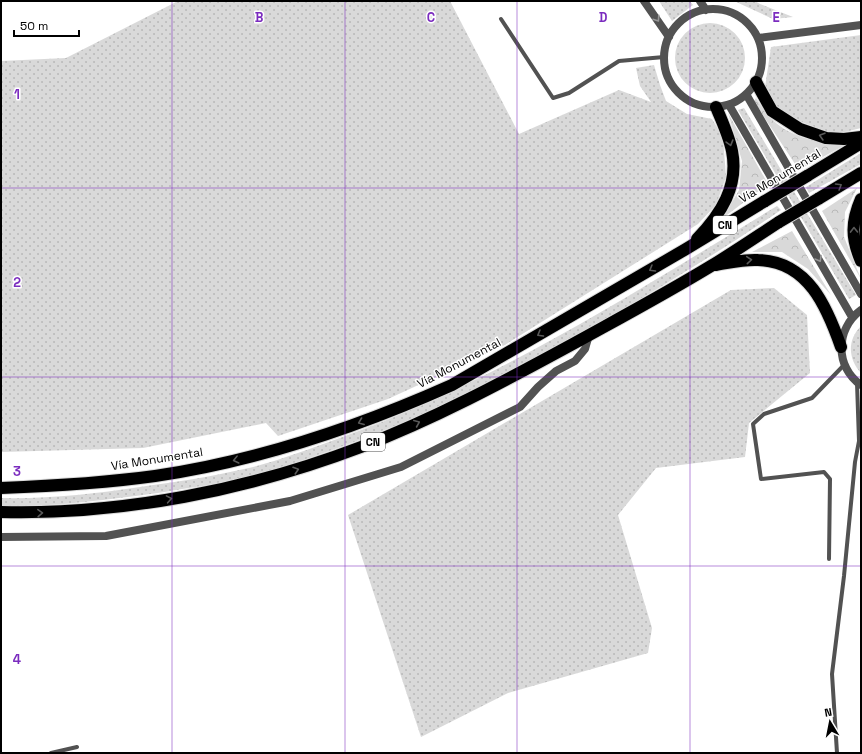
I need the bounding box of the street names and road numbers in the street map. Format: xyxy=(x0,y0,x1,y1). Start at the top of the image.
street label: Vía Monumental xyxy=(736,145,824,207)
road number: CN xyxy=(713,216,737,234)
street label: Vía Monumental xyxy=(414,334,504,392)
road number: CN xyxy=(361,433,385,451)
street label: Vía Monumental xyxy=(110,444,204,474)

